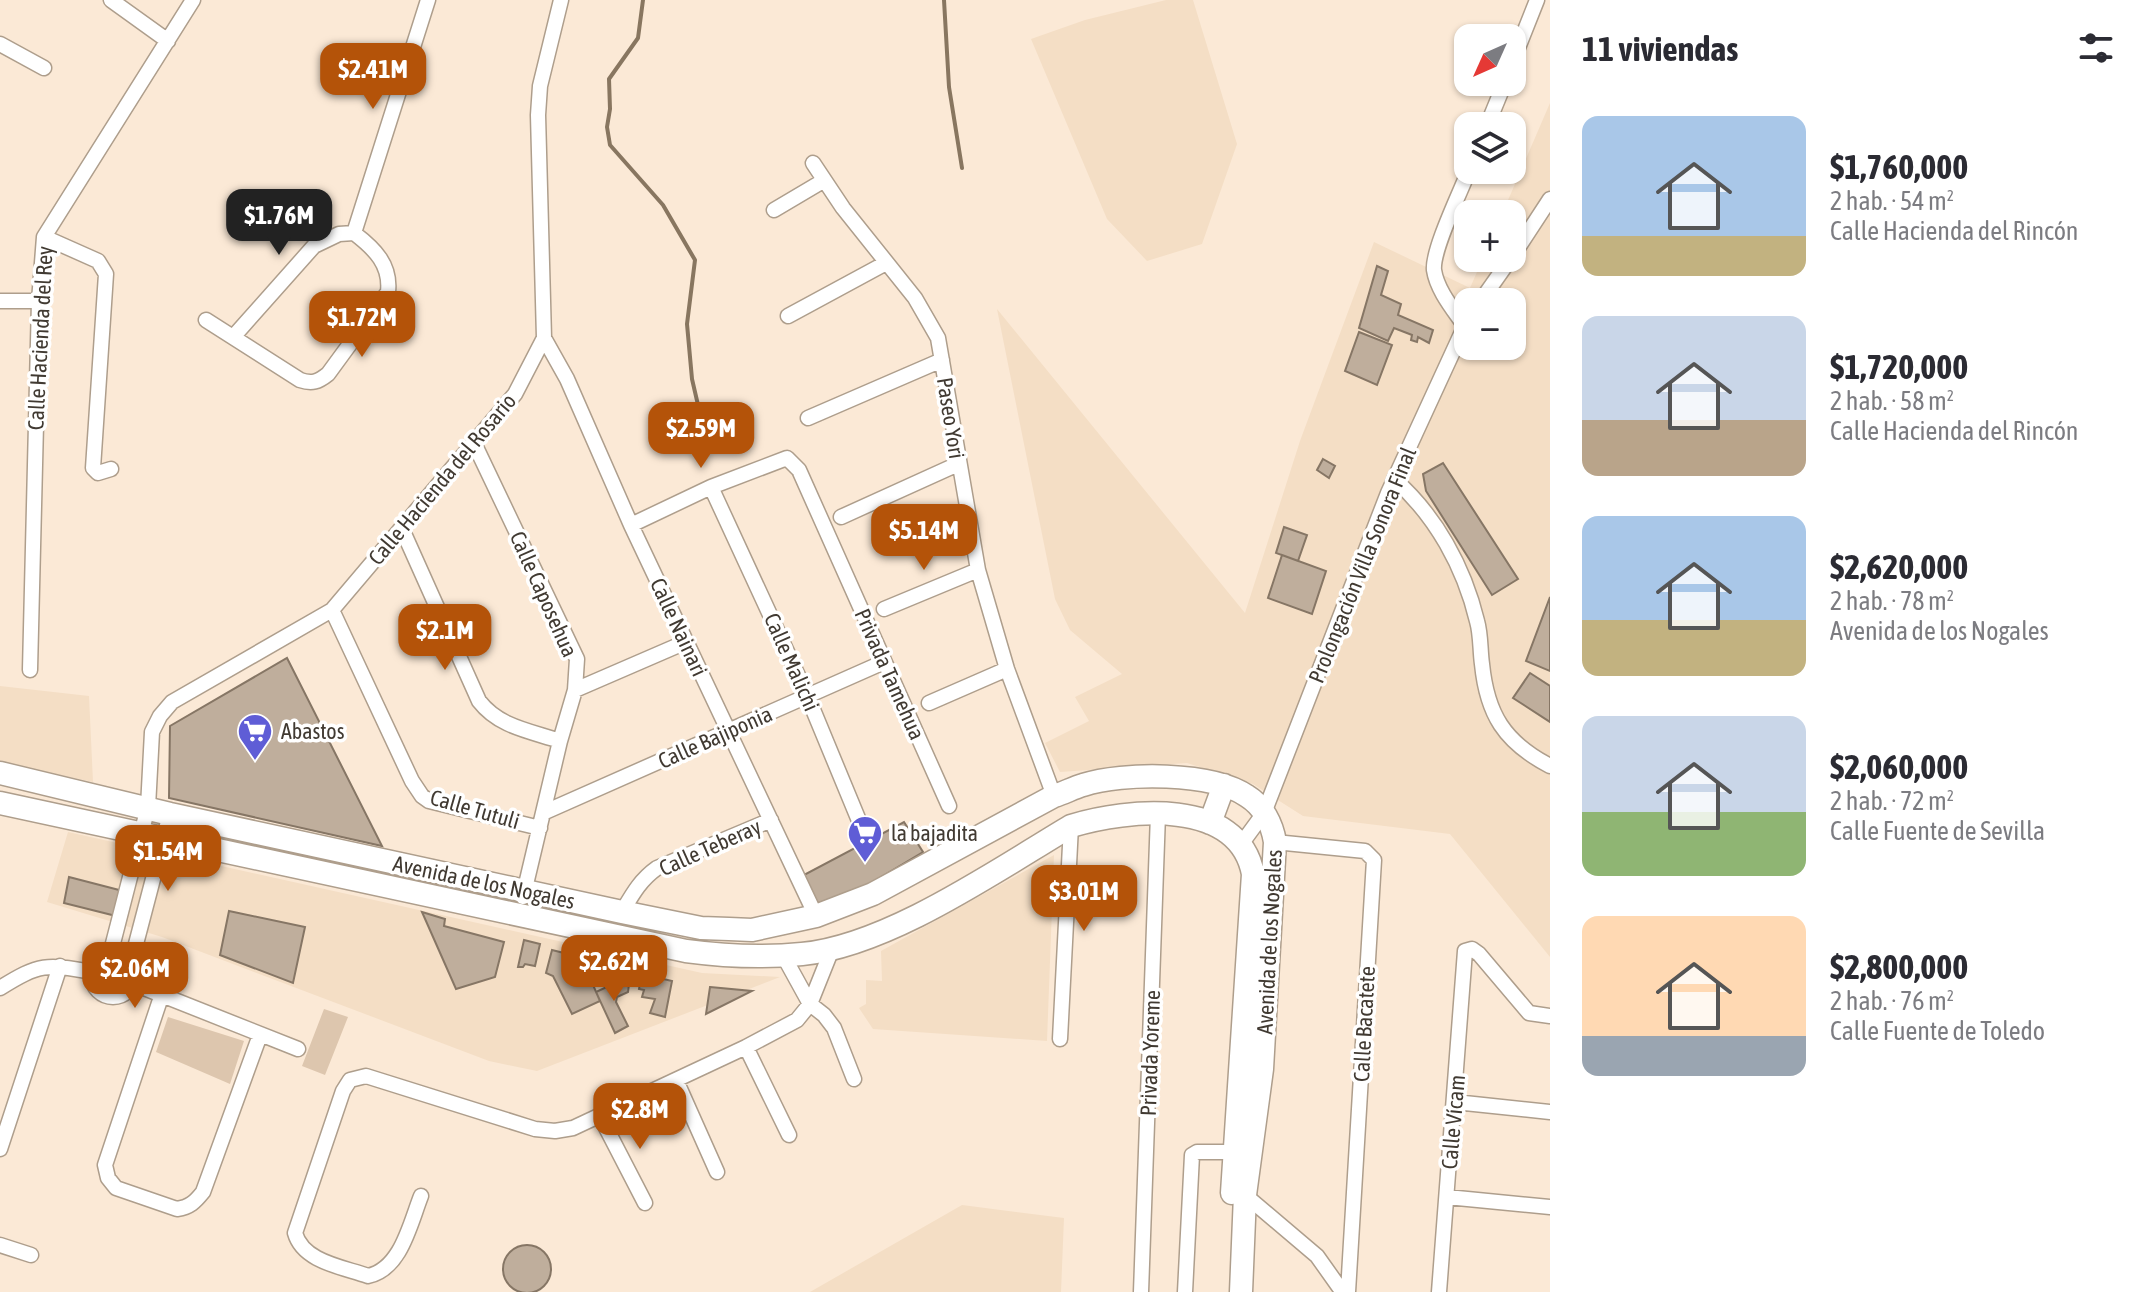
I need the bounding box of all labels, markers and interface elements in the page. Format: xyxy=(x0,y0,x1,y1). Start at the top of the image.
north arrow xyxy=(1454,24,1526,96)
map controls xyxy=(1454,24,1526,360)
icon: filters xyxy=(2074,26,2118,70)
text: 11 viviendas xyxy=(1582,29,1738,68)
pin: $2.41M xyxy=(308,43,438,111)
text: $2.41M xyxy=(338,54,408,84)
button: layers xyxy=(1454,112,1526,184)
text: $1,760,000 xyxy=(1830,147,1968,186)
icon: home xyxy=(1646,148,1742,244)
text: 2 hab. · 54 m² xyxy=(1830,186,1954,216)
pin: $1.76M xyxy=(214,189,344,257)
text: $1.76M xyxy=(244,200,314,230)
button: + xyxy=(1454,200,1526,272)
text: Calle Hacienda del Rincón xyxy=(1830,216,2078,246)
street label: Calle Hacienda del Rey xyxy=(22,245,58,431)
button: − xyxy=(1454,288,1526,360)
pin: $1.72M xyxy=(297,291,427,359)
text: $1.72M xyxy=(327,302,397,332)
text: $1,720,000 xyxy=(1830,347,1968,386)
icon: home xyxy=(1646,348,1742,444)
street label: Paseo Yori xyxy=(932,376,970,460)
text: 2 hab. · 58 m² xyxy=(1830,386,1954,416)
street label: Calle Hacienda del Rosario xyxy=(363,388,521,570)
pin: $2.59M xyxy=(636,402,766,470)
text: $2.59M xyxy=(666,413,736,443)
text: Calle Hacienda del Rincón xyxy=(1830,416,2078,446)
street label: Prolongación Villa Sonora Final xyxy=(1303,443,1421,687)
pin: $5.14M xyxy=(859,504,989,572)
text: $5.14M xyxy=(889,515,959,545)
street label: Calle Caposehua xyxy=(505,527,583,661)
text: $2,620,000 xyxy=(1830,547,1968,586)
icon: home xyxy=(1646,548,1742,644)
street label: Calle Nainari xyxy=(645,574,713,680)
text: 2 hab. · 78 m² xyxy=(1830,586,1954,616)
pin: $2.1M xyxy=(389,604,501,672)
street label: Privada Tamehua xyxy=(849,604,931,744)
street label: Calle Malichi xyxy=(759,609,825,715)
text: $2.1M xyxy=(416,615,474,645)
text: Avenida de los Nogales xyxy=(1830,616,2049,646)
street label: Calle Bajiponia xyxy=(654,700,776,774)
supermarket icon: Abastos xyxy=(236,712,274,762)
place label: Abastos xyxy=(281,718,345,744)
text: $2,060,000 xyxy=(1830,747,1968,786)
icon: home xyxy=(1646,748,1742,844)
street label: Calle Tutuli xyxy=(427,784,523,834)
text: 2 hab. · 72 m² xyxy=(1830,786,1954,816)
street label: Calle Teberay xyxy=(655,813,765,881)
supermarket icon: la bajadita xyxy=(846,814,884,864)
text: Calle Fuente de Sevilla xyxy=(1830,816,2045,846)
place label: la bajadita xyxy=(891,820,978,846)
pin: $1.54M xyxy=(103,825,233,893)
text: $1.54M xyxy=(133,836,203,866)
street label: Avenida de los Nogales xyxy=(1251,849,1287,1035)
street label: Avenida de los Nogales xyxy=(391,850,577,914)
pin: $3.01M xyxy=(1019,865,1149,933)
text: $3.01M xyxy=(1049,876,1119,906)
pin: $2.62M xyxy=(549,935,679,1003)
pin: $2.06M xyxy=(70,942,200,1010)
text: $2.62M xyxy=(579,946,649,976)
text: $2,800,000 xyxy=(1830,947,1968,986)
icon: home xyxy=(1646,948,1742,1044)
text: $2.06M xyxy=(100,953,170,983)
street label: Calle Bacatete xyxy=(1348,965,1380,1083)
text: 2 hab. · 76 m² xyxy=(1830,986,1954,1016)
street label: Privada Yoreme xyxy=(1135,989,1165,1117)
text: Calle Fuente de Toledo xyxy=(1830,1016,2045,1046)
street label: Calle Vícam xyxy=(1436,1074,1470,1170)
pin: $2.8M xyxy=(584,1083,696,1151)
text: $2.8M xyxy=(611,1094,669,1124)

